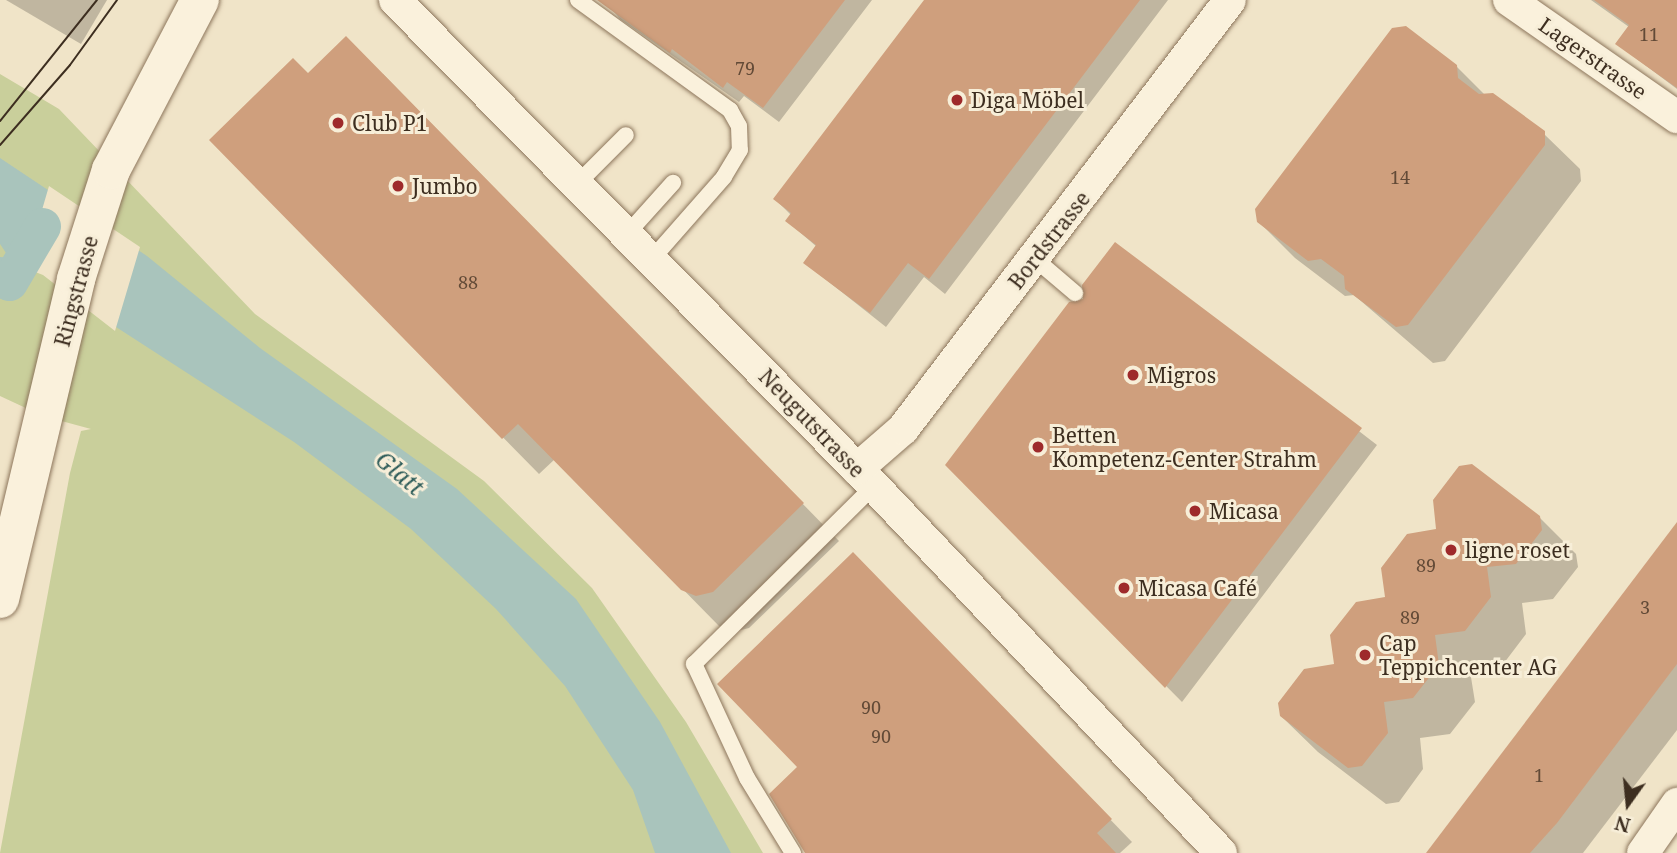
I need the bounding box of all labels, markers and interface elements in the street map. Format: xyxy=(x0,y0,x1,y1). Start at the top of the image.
street label: Lagerstrasse xyxy=(1534,12,1652,104)
house number: 11 xyxy=(1639,23,1659,45)
house number: 79 xyxy=(735,57,755,79)
place label: Diga Möbel xyxy=(971,87,1084,113)
marker: Diga Möbel xyxy=(949,92,965,108)
place label: Club P1 xyxy=(352,110,428,136)
marker: Club P1 xyxy=(330,115,346,131)
house number: 14 xyxy=(1390,166,1410,188)
place label: Jumbo xyxy=(412,173,478,199)
marker: Jumbo xyxy=(390,178,406,194)
street label: Bordstrasse xyxy=(1003,186,1095,294)
street label: Ringstrasse xyxy=(49,233,103,349)
house number: 88 xyxy=(458,271,478,293)
place label: Migros xyxy=(1147,362,1216,388)
street label: Neugutstrasse xyxy=(754,364,870,482)
marker: Migros xyxy=(1125,367,1141,383)
place label: Betten Kompetenz-Center Strahm xyxy=(1052,422,1317,472)
marker: Betten Kompetenz-Center Strahm xyxy=(1030,439,1046,455)
water label: Glatt xyxy=(371,445,429,501)
place label: Micasa xyxy=(1209,498,1279,524)
marker: Micasa xyxy=(1187,503,1203,519)
place label: ligne roset xyxy=(1465,537,1570,563)
marker: ligne roset xyxy=(1443,542,1459,558)
house number: 89 xyxy=(1416,554,1436,576)
place label: Micasa Café xyxy=(1138,575,1257,601)
marker: Micasa Café xyxy=(1116,580,1132,596)
house number: 3 xyxy=(1640,596,1650,618)
house number: 89 xyxy=(1400,606,1420,628)
place label: Cap Teppichcenter AG xyxy=(1379,630,1557,680)
marker: Cap Teppichcenter AG xyxy=(1357,647,1373,663)
house number: 90 xyxy=(861,696,881,718)
house number: 90 xyxy=(871,725,891,747)
house number: 1 xyxy=(1534,764,1544,786)
north arrow xyxy=(1593,769,1663,839)
text: N xyxy=(1612,810,1633,839)

